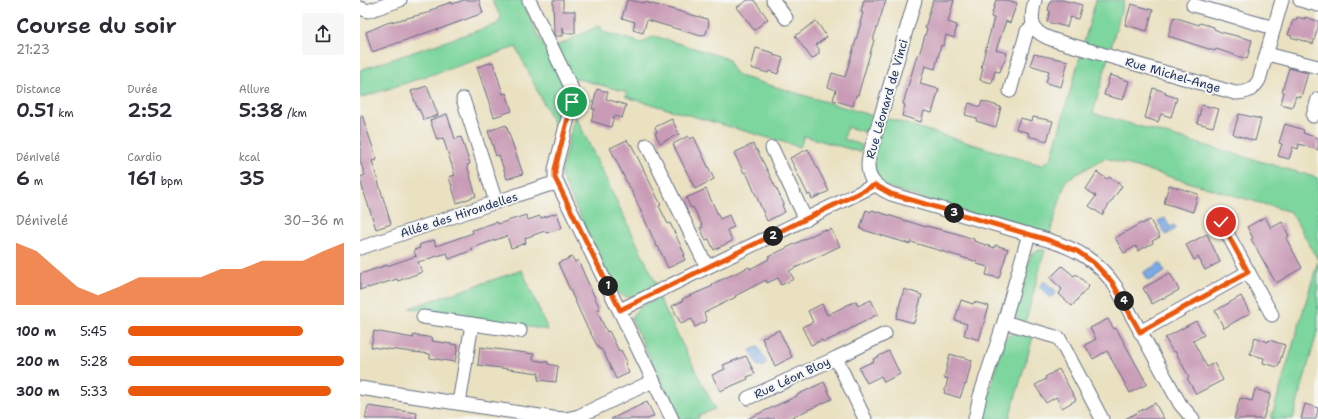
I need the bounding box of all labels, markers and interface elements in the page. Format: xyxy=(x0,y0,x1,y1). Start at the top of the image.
text: Course du soir xyxy=(16,11,177,40)
button: share xyxy=(302,13,344,55)
street label: Rue Léonard de Vinci xyxy=(862,37,912,161)
text: 21:23 xyxy=(16,41,50,58)
street label: Rue Michel-Ange xyxy=(1123,54,1223,96)
text: Distance xyxy=(16,82,61,97)
text: Durée xyxy=(127,82,158,97)
text: Allure xyxy=(239,82,270,97)
pin xyxy=(555,85,589,119)
icon: arrive xyxy=(561,91,583,113)
text: 0.51 xyxy=(16,97,55,123)
text: 2:52 xyxy=(127,97,173,123)
text: 5:38 xyxy=(239,97,284,123)
text: km xyxy=(55,106,74,121)
text: /km xyxy=(284,106,307,121)
text: Dénivelé xyxy=(16,150,60,165)
text: Cardio xyxy=(127,150,162,165)
text: kcal xyxy=(239,150,260,165)
text: 6 xyxy=(16,165,30,191)
text: 161 xyxy=(127,165,157,191)
text: 35 xyxy=(239,165,265,191)
text: m xyxy=(30,174,43,189)
text: bpm xyxy=(157,174,183,189)
street label: Allée des Hirondelles xyxy=(398,188,520,242)
pin: 3 xyxy=(944,203,964,223)
text: 3 xyxy=(950,205,958,220)
pin xyxy=(1204,205,1238,239)
icon: check xyxy=(1210,211,1232,233)
text: Dénivelé xyxy=(16,212,68,229)
text: 30–36 m xyxy=(283,212,344,229)
pin: 2 xyxy=(763,226,783,246)
text: 2 xyxy=(769,228,777,243)
pin: 1 xyxy=(598,276,618,296)
text: 1 xyxy=(605,278,611,293)
pin: 4 xyxy=(1114,291,1134,311)
text: 4 xyxy=(1120,293,1128,308)
text: 100 m xyxy=(16,323,56,340)
text: 5:45 xyxy=(80,323,107,340)
text: 200 m xyxy=(16,353,59,370)
text: 5:28 xyxy=(80,353,108,370)
street label: Rue Léon Bloy xyxy=(751,353,833,403)
text: 300 m xyxy=(16,383,60,400)
text: 5:33 xyxy=(80,383,108,400)

